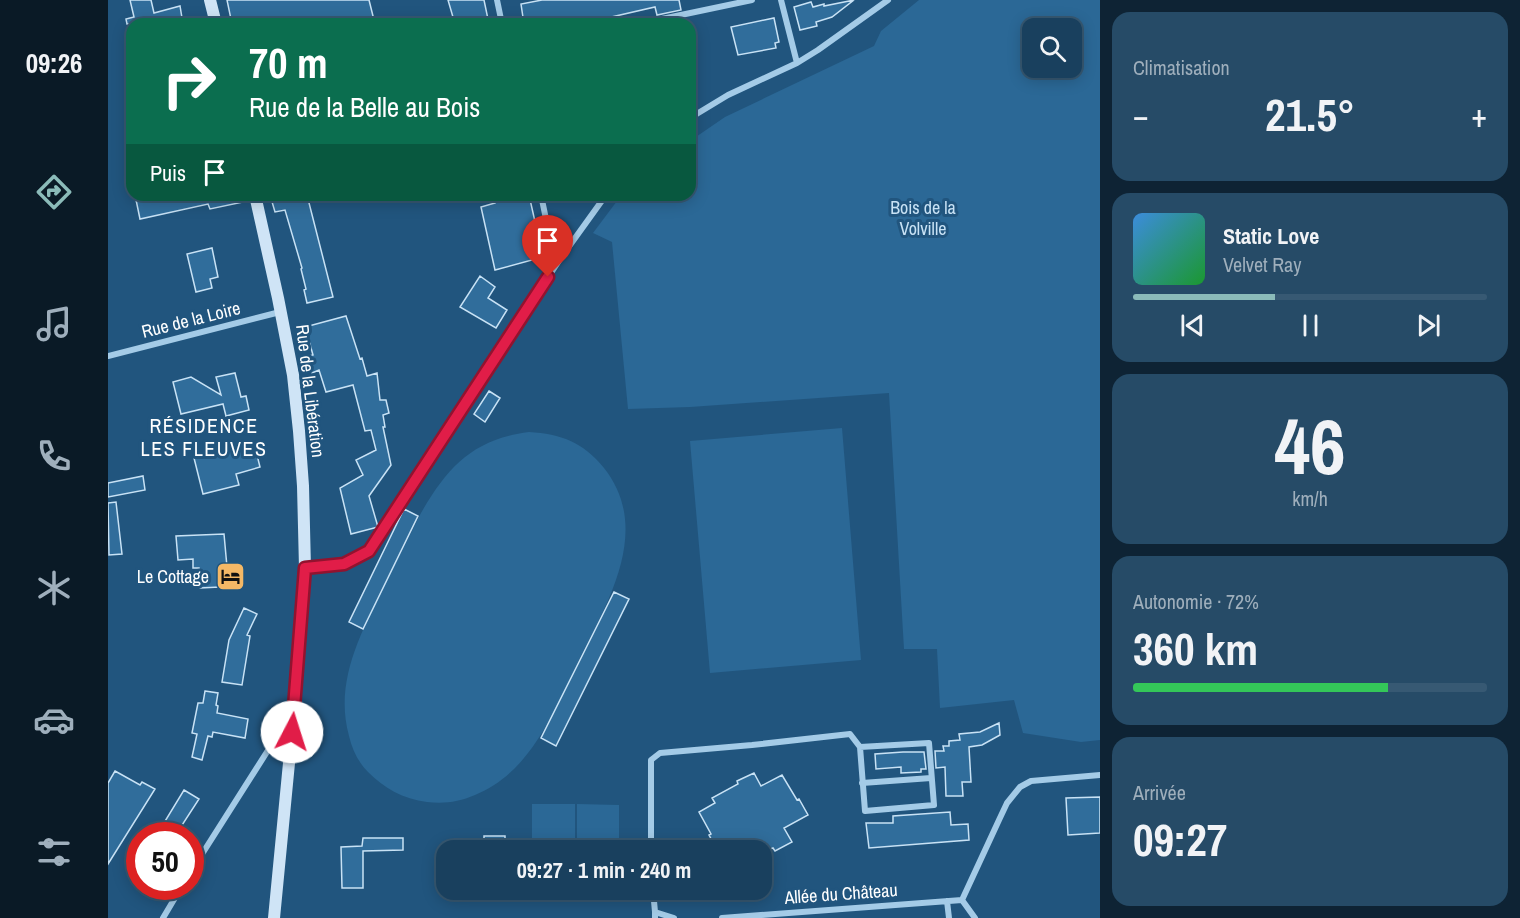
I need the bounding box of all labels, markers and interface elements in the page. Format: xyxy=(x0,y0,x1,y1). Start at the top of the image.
map controls xyxy=(1022,18,1082,78)
button: search xyxy=(1022,18,1082,78)
text: 70 m xyxy=(249,35,328,91)
icon: right xyxy=(150,42,228,120)
text: 09:26 xyxy=(26,45,82,81)
text: Climatisation xyxy=(1133,54,1230,81)
text: 21.5° xyxy=(1265,84,1355,145)
text: Rue de la Belle au Bois xyxy=(249,89,480,125)
text: − xyxy=(1133,93,1149,137)
text: + xyxy=(1471,93,1487,137)
icon: arrive xyxy=(198,156,231,189)
text: Puis xyxy=(150,158,186,188)
icon: directions xyxy=(33,171,75,213)
park label: Bois de la Volville xyxy=(890,195,956,241)
pin xyxy=(522,215,573,277)
text: Static Love xyxy=(1223,221,1319,251)
icon: arrive xyxy=(531,224,564,257)
text: Velvet Ray xyxy=(1223,251,1301,278)
street label: Rue de la Loire xyxy=(139,295,243,344)
icon: music xyxy=(33,303,75,345)
icon: previous xyxy=(1176,309,1209,342)
icon: pause xyxy=(1294,309,1327,342)
icon: next xyxy=(1412,309,1445,342)
street label: Rue de la Libération xyxy=(290,323,331,459)
text: 46 xyxy=(1274,393,1346,498)
district label: RÉSIDENCE LES FLEUVES xyxy=(141,412,267,462)
icon: phone xyxy=(33,435,75,477)
text: km/h xyxy=(1292,485,1328,512)
hotel icon: Le Cottage xyxy=(214,561,246,593)
place label: Le Cottage xyxy=(137,564,209,589)
icon: climate xyxy=(33,567,75,609)
text: Autonomie · 72% xyxy=(1133,588,1259,615)
text: 360 km xyxy=(1133,618,1258,679)
icon: car xyxy=(33,699,75,741)
position arrow xyxy=(260,700,324,764)
text: Arrivée xyxy=(1133,779,1186,806)
text: 09:27 xyxy=(1133,809,1227,870)
speed limit sign: 50 xyxy=(126,822,204,900)
icon: filters xyxy=(33,831,75,873)
text: 09:27 · 1 min · 240 m xyxy=(517,855,691,885)
street label: Allée du Château xyxy=(783,877,898,910)

